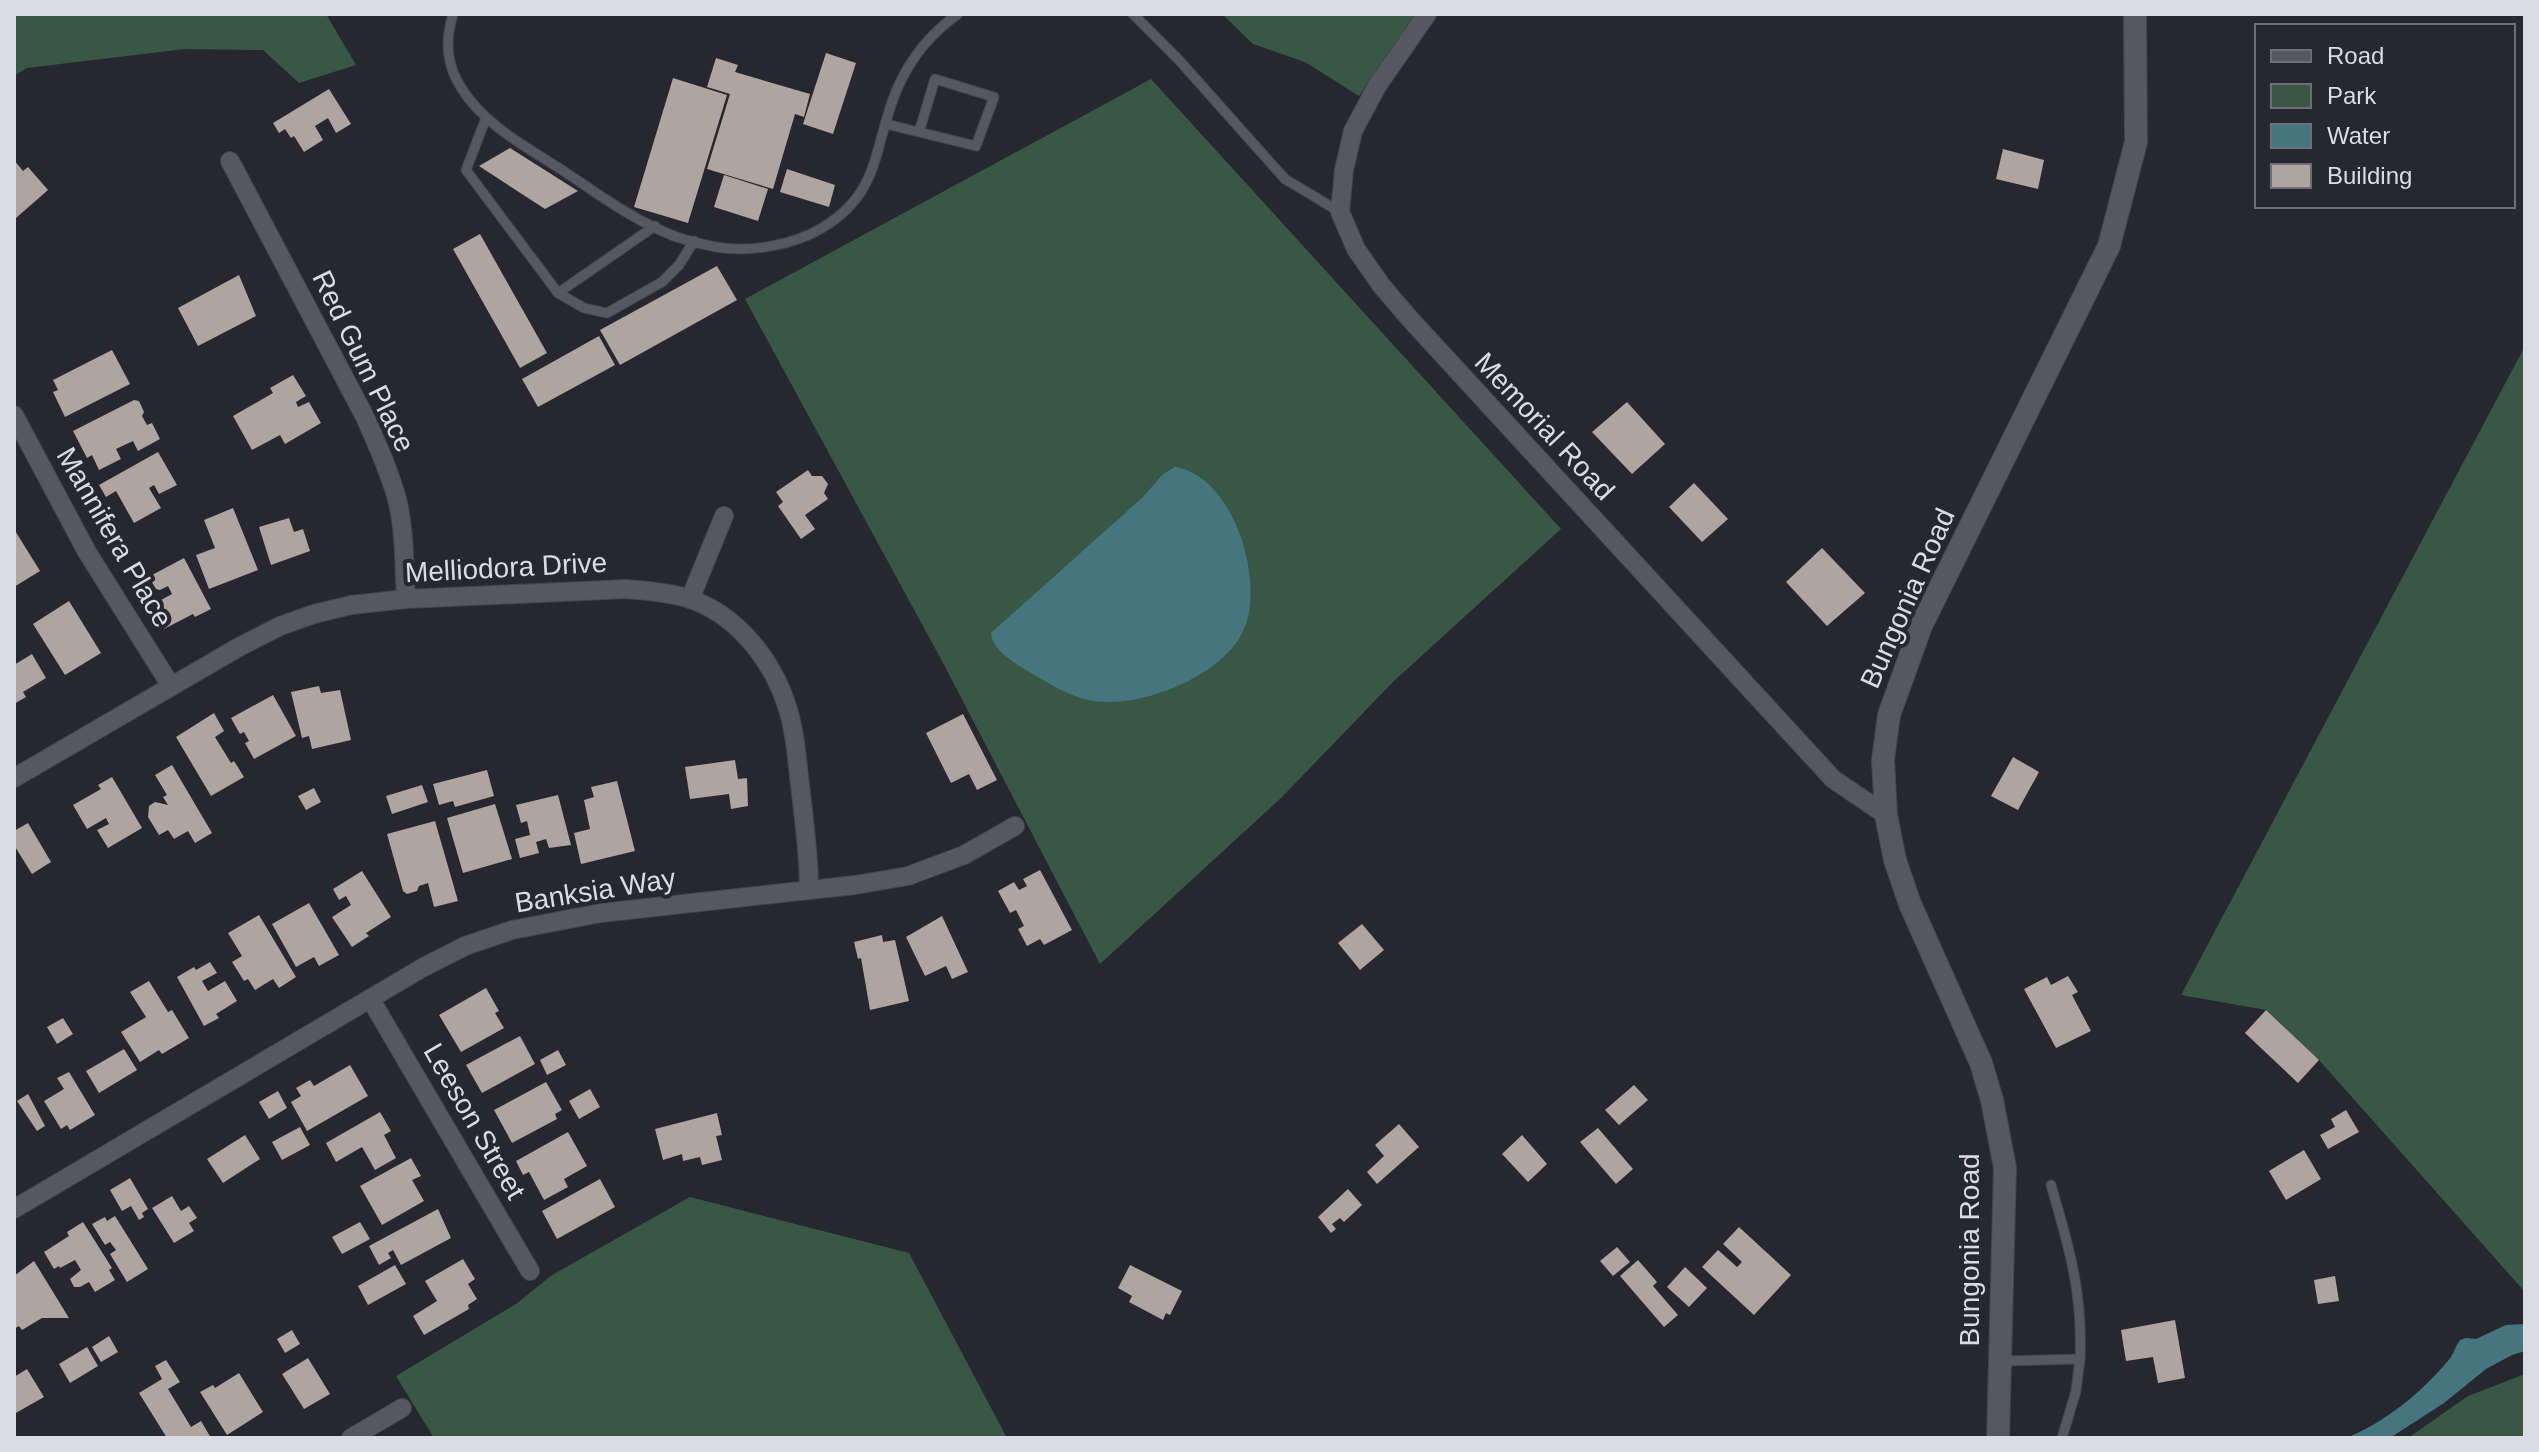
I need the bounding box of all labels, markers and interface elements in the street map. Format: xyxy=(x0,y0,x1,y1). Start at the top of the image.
legend xyxy=(2255,24,2515,208)
text: Road xyxy=(2327,42,2384,69)
text: Park xyxy=(2327,82,2377,109)
text: Water xyxy=(2327,122,2390,149)
text: Building xyxy=(2327,162,2412,189)
street label: Red Gum Place xyxy=(306,266,421,457)
street label: Memorial Road xyxy=(1469,346,1621,506)
street label: Mannifera Place xyxy=(51,442,179,633)
street label: Bungonia Road xyxy=(1854,504,1961,693)
street label: Melliodora Drive xyxy=(404,547,608,588)
street label: Banksia Way xyxy=(512,862,678,919)
street label: Leeson Street xyxy=(418,1038,532,1205)
street label: Bungonia Road xyxy=(1954,1153,1985,1347)

